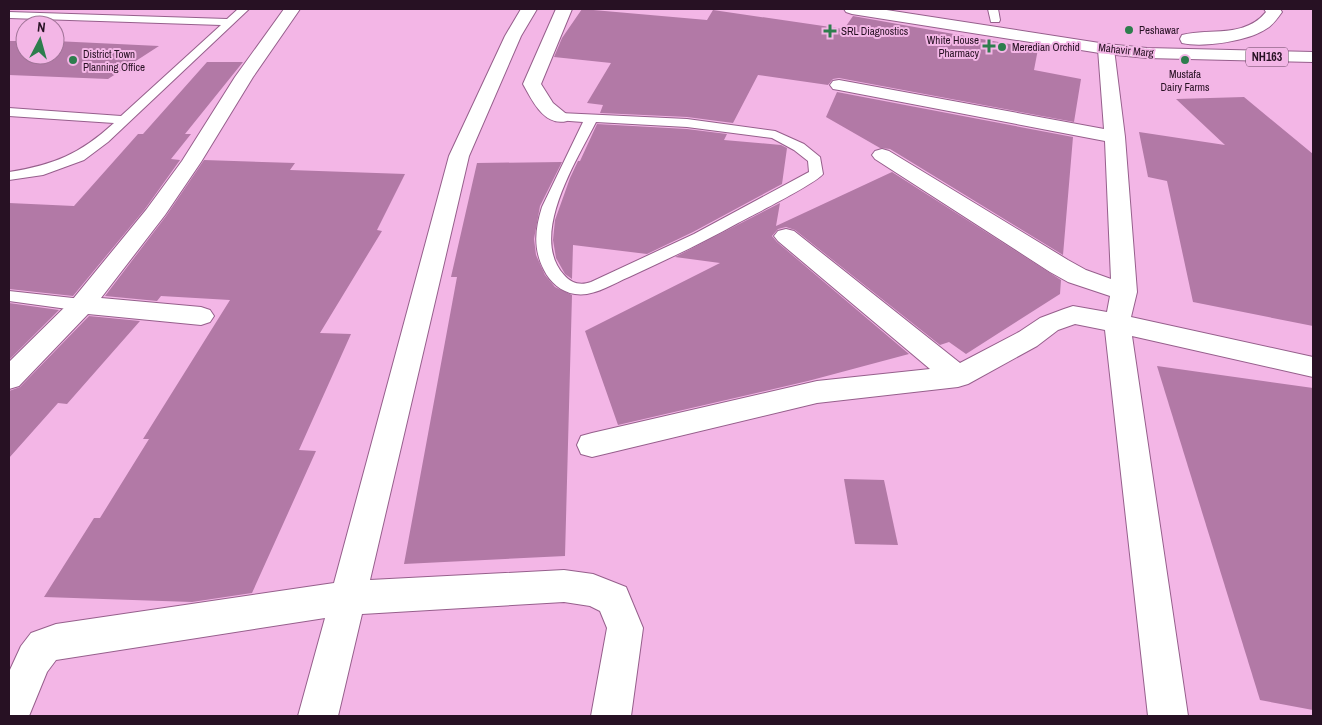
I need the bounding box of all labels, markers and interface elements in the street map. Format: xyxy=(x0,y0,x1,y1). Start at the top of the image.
north arrow xyxy=(15,15,65,65)
text: N xyxy=(36,18,46,36)
place label: Peshawar xyxy=(1139,23,1179,37)
marker: SRL Diagnostics xyxy=(823,24,837,38)
place label: SRL Diagnostics xyxy=(841,24,909,38)
marker: Peshawar xyxy=(1123,24,1135,36)
place label: White House Pharmacy xyxy=(927,33,979,60)
marker: White House Pharmacy xyxy=(983,40,995,52)
place label: Meredian Orchid xyxy=(1012,40,1080,54)
street label: Mahavir Marg xyxy=(1098,40,1154,60)
marker: Meredian Orchid xyxy=(996,41,1008,53)
place label: District Town Planning Office xyxy=(83,47,145,74)
road number: NH163 xyxy=(1246,48,1288,66)
marker: District Town Planning Office xyxy=(67,54,79,66)
marker: Mustafa Dairy Farms xyxy=(1179,54,1191,66)
place label: Mustafa Dairy Farms xyxy=(1160,67,1210,94)

